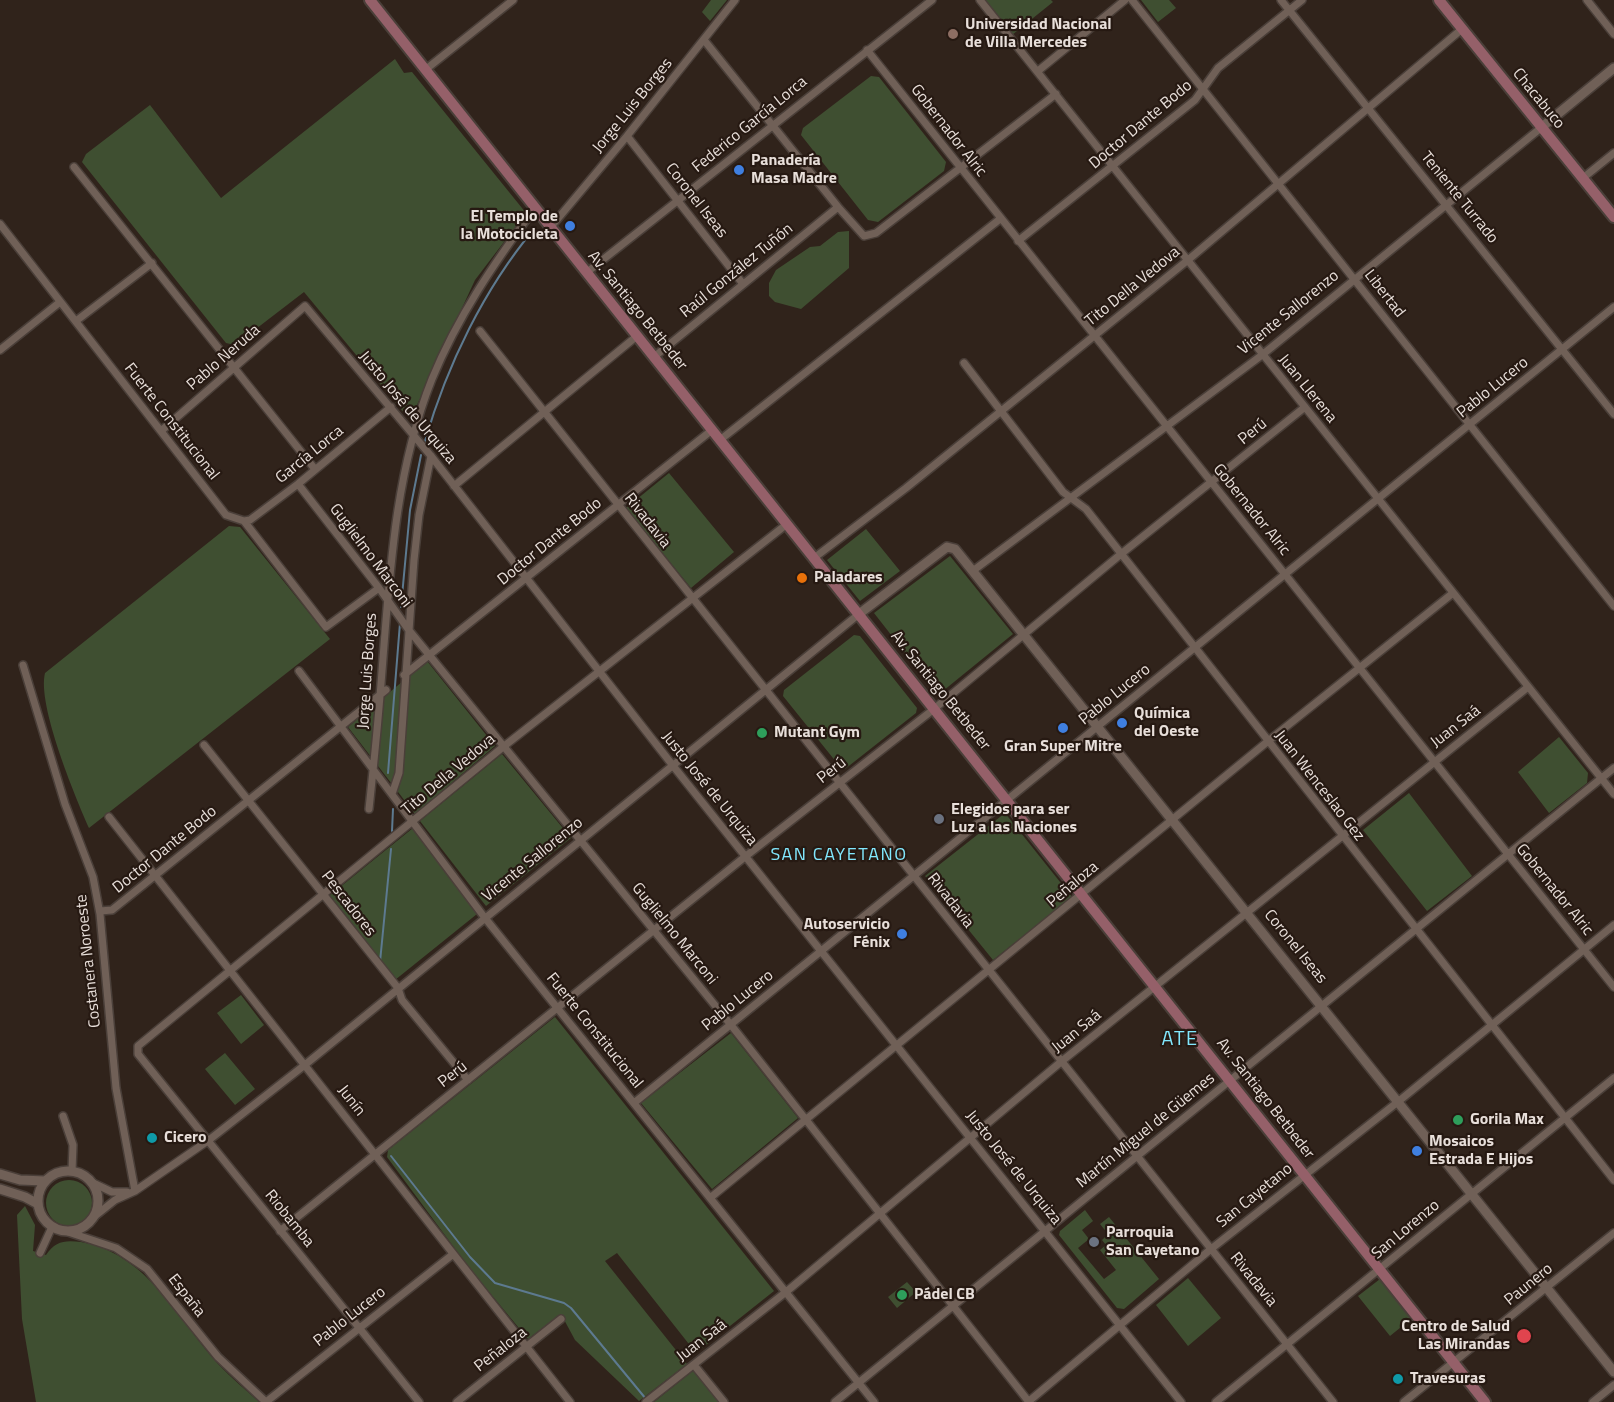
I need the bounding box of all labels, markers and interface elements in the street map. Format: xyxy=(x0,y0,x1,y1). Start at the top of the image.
place label: Universidad Nacional de Villa Mercedes xyxy=(965,15,1112,53)
marker: Universidad Nacional de Villa Mercedes xyxy=(946,27,960,41)
street label: Jorge Luis Borges xyxy=(589,55,677,157)
street label: Chacabuco xyxy=(1508,65,1568,133)
street label: Federico García Lorca xyxy=(689,73,811,177)
street label: Doctor Dante Bodo xyxy=(1086,76,1196,174)
street label: Gobernador Alric xyxy=(906,81,990,181)
street label: Teniente Turrado xyxy=(1416,148,1502,248)
place label: Panadería Masa Madre xyxy=(751,151,837,189)
street label: Coronel Iseas xyxy=(661,160,731,242)
marker: Panadería Masa Madre xyxy=(732,163,746,177)
place label: El Templo de la Motocicleta xyxy=(461,207,558,245)
marker: El Templo de la Motocicleta xyxy=(563,219,577,233)
street label: Raúl González Tuñón xyxy=(677,220,797,322)
street label: Tito Della Vedova xyxy=(1082,243,1184,331)
street label: Av. Santiago Betbeder xyxy=(583,247,691,375)
street label: Libertad xyxy=(1359,266,1409,322)
street label: Vicente Sallorenzo xyxy=(1235,267,1343,359)
street label: Pablo Neruda xyxy=(183,321,265,395)
street label: Justo José de Urquiza xyxy=(354,348,460,468)
street label: Juan Llerena xyxy=(1274,351,1340,427)
street label: Pablo Lucero xyxy=(1453,353,1533,423)
street label: Fuerte Constitucional xyxy=(119,360,223,484)
street label: Perú xyxy=(1235,415,1271,449)
street label: García Lorca xyxy=(272,422,348,488)
street label: Gobernador Alric xyxy=(1208,460,1294,560)
street label: Rivadavia xyxy=(620,490,674,552)
street label: Doctor Dante Bodo xyxy=(494,494,606,590)
street label: Guglielmo Marconi xyxy=(325,500,415,612)
place label: Paladares xyxy=(814,568,883,588)
marker: Paladares xyxy=(795,571,809,585)
street label: Jorge Luis Borges xyxy=(354,612,382,730)
street label: Av. Santiago Betbeder xyxy=(886,627,994,755)
street label: Pablo Lucero xyxy=(1075,660,1155,730)
street label: Juan Saá xyxy=(1427,702,1485,752)
place label: Química del Oeste xyxy=(1134,704,1199,742)
marker: Química del Oeste xyxy=(1115,716,1129,730)
marker: Gran Super Mitre xyxy=(1056,721,1070,735)
place label: Mutant Gym xyxy=(774,723,860,743)
marker: Mutant Gym xyxy=(755,726,769,740)
street label: Juan Wenceslao Gez xyxy=(1270,727,1368,845)
street label: Justo José de Urquiza xyxy=(657,728,761,850)
street label: Tito Della Vedova xyxy=(398,730,500,820)
place label: Gran Super Mitre xyxy=(1004,737,1122,757)
street label: Perú xyxy=(814,754,850,788)
place label: Elegidos para ser Luz a las Naciones xyxy=(951,800,1077,838)
street label: Doctor Dante Bodo xyxy=(109,802,221,898)
marker: Elegidos para ser Luz a las Naciones xyxy=(932,812,946,826)
street label: Vicente Sallorenzo xyxy=(479,814,587,906)
street label: Gobernador Alric xyxy=(1511,840,1597,940)
district label: SAN CAYETANO xyxy=(770,845,908,867)
street label: Peñaloza xyxy=(1043,858,1103,912)
street label: Pescadores xyxy=(317,867,379,941)
street label: Rivadavia xyxy=(923,870,977,932)
street label: Guglielmo Marconi xyxy=(627,879,721,989)
street label: Costanera Noroeste xyxy=(72,893,106,1029)
street label: Coronel Iseas xyxy=(1259,906,1331,988)
place label: Autoservicio Fénix xyxy=(804,915,890,953)
marker: Autoservicio Fénix xyxy=(895,927,909,941)
street label: Pablo Lucero xyxy=(698,966,778,1036)
street label: Fuerte Constitucional xyxy=(542,969,646,1093)
street label: Juan Saá xyxy=(1048,1006,1106,1058)
district label: ATE xyxy=(1161,1028,1199,1052)
street label: Av. Santiago Betbeder xyxy=(1212,1035,1318,1163)
street label: Perú xyxy=(435,1058,471,1092)
street label: Martín Miguel de Güemes xyxy=(1073,1069,1219,1193)
street label: Junín xyxy=(333,1082,369,1120)
street label: Justo José de Urquiza xyxy=(961,1107,1065,1229)
place label: Gorila Max xyxy=(1470,1110,1544,1130)
marker: Gorila Max xyxy=(1451,1113,1465,1127)
place label: Cicero xyxy=(164,1128,207,1148)
marker: Cicero xyxy=(145,1131,159,1145)
place label: Mosaicos Estrada E Hijos xyxy=(1429,1132,1533,1170)
marker: Mosaicos Estrada E Hijos xyxy=(1410,1144,1424,1158)
street label: San Cayetano xyxy=(1213,1160,1297,1232)
street label: Riobamba xyxy=(260,1187,318,1251)
street label: San Lorenzo xyxy=(1368,1196,1444,1264)
place label: Parroquia San Cayetano xyxy=(1106,1223,1199,1261)
marker: Parroquia San Cayetano xyxy=(1087,1235,1101,1249)
street label: Rivadavia xyxy=(1225,1249,1281,1311)
street label: Paunero xyxy=(1501,1260,1557,1310)
street label: España xyxy=(163,1271,209,1321)
street label: Pablo Lucero xyxy=(310,1283,390,1351)
place label: Pádel CB xyxy=(914,1285,975,1305)
marker: Pádel CB xyxy=(895,1288,909,1302)
street label: Juan Saá xyxy=(673,1316,731,1366)
place label: Centro de Salud Las Mirandas xyxy=(1401,1317,1510,1355)
street label: Peñaloza xyxy=(471,1324,531,1376)
marker: Centro de Salud Las Mirandas xyxy=(1515,1327,1533,1345)
place label: Travesuras xyxy=(1410,1369,1486,1389)
marker: Travesuras xyxy=(1391,1372,1405,1386)

